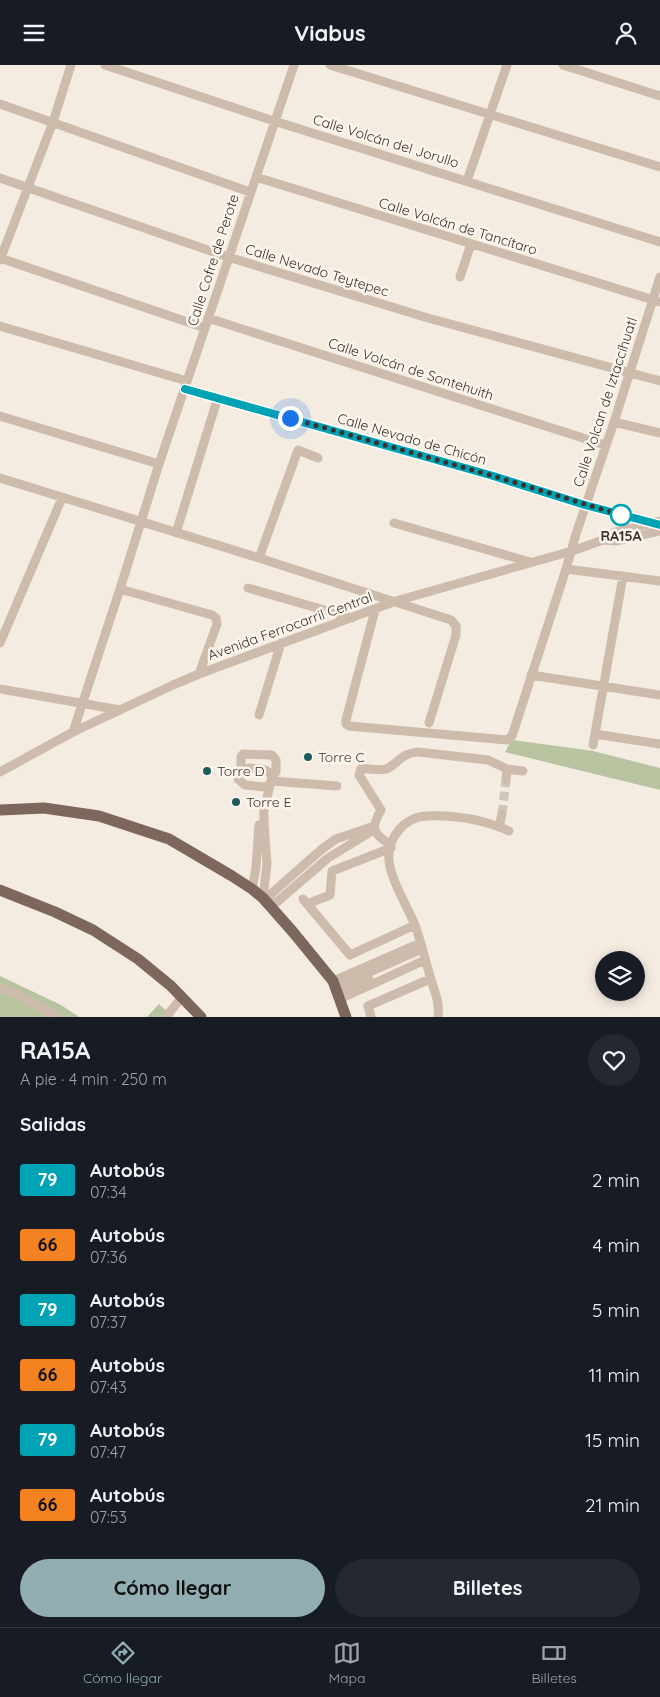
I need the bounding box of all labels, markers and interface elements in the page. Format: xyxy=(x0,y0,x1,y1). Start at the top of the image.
icon: menu xyxy=(20,19,48,47)
text: Viabus xyxy=(294,19,366,47)
icon: person xyxy=(612,19,640,47)
street label: Calle Volcán del Jorullo xyxy=(311,110,461,172)
street label: Calle Cofre de Perote xyxy=(183,192,243,328)
street label: Calle Volcán de Tancítaro xyxy=(377,193,539,259)
street label: Calle Nevado Teytepec xyxy=(243,240,391,300)
street label: Calle Volcan de Iztaccíhuatl xyxy=(569,315,641,489)
street label: Calle Volcán de Sontehuith xyxy=(326,334,496,404)
your location xyxy=(278,406,303,431)
street label: Calle Nevado de Chicón xyxy=(335,409,489,469)
marker: RA15A xyxy=(610,504,632,526)
place label: RA15A xyxy=(600,527,642,545)
street label: Avenida Ferrocarril Central xyxy=(205,588,375,664)
place label: Torre C xyxy=(318,748,365,766)
marker: Torre C xyxy=(302,751,314,763)
place label: Torre D xyxy=(217,762,265,780)
marker: Torre D xyxy=(201,765,213,777)
place label: Torre E xyxy=(246,793,291,811)
marker: Torre E xyxy=(230,796,242,808)
map controls xyxy=(595,951,645,1001)
button: layers xyxy=(595,951,645,1001)
button: heart xyxy=(588,1034,640,1086)
text: RA15A xyxy=(20,1035,90,1065)
text: A pie · 4 min · 250 m xyxy=(20,1069,167,1089)
text: Salidas xyxy=(20,1112,86,1136)
text: Autobús xyxy=(90,1158,165,1182)
text: 79 xyxy=(37,1168,58,1191)
text: 2 min xyxy=(592,1168,640,1192)
text: 07:34 xyxy=(90,1182,127,1202)
text: Autobús xyxy=(90,1223,165,1247)
text: 66 xyxy=(38,1233,57,1256)
text: 4 min xyxy=(592,1233,640,1257)
text: 07:36 xyxy=(90,1247,127,1267)
text: Autobús xyxy=(90,1288,165,1312)
text: 79 xyxy=(37,1298,58,1321)
text: 5 min xyxy=(592,1298,640,1322)
text: 07:37 xyxy=(90,1312,126,1332)
text: Autobús xyxy=(90,1353,165,1377)
text: 66 xyxy=(38,1363,57,1386)
text: 11 min xyxy=(588,1363,640,1387)
text: 07:43 xyxy=(90,1377,127,1397)
text: Autobús xyxy=(90,1418,165,1442)
text: 79 xyxy=(37,1428,58,1451)
text: 15 min xyxy=(585,1428,640,1452)
text: 07:47 xyxy=(90,1442,126,1462)
text: Autobús xyxy=(90,1483,165,1507)
text: 66 xyxy=(38,1493,57,1516)
text: 21 min xyxy=(585,1493,640,1517)
text: 07:53 xyxy=(90,1507,127,1527)
button: Cómo llegar xyxy=(20,1559,325,1617)
button: Billetes xyxy=(335,1559,640,1617)
tab: Cómo llegar xyxy=(83,1639,162,1687)
tab: Mapa xyxy=(328,1639,365,1687)
tab: Billetes xyxy=(531,1639,577,1687)

